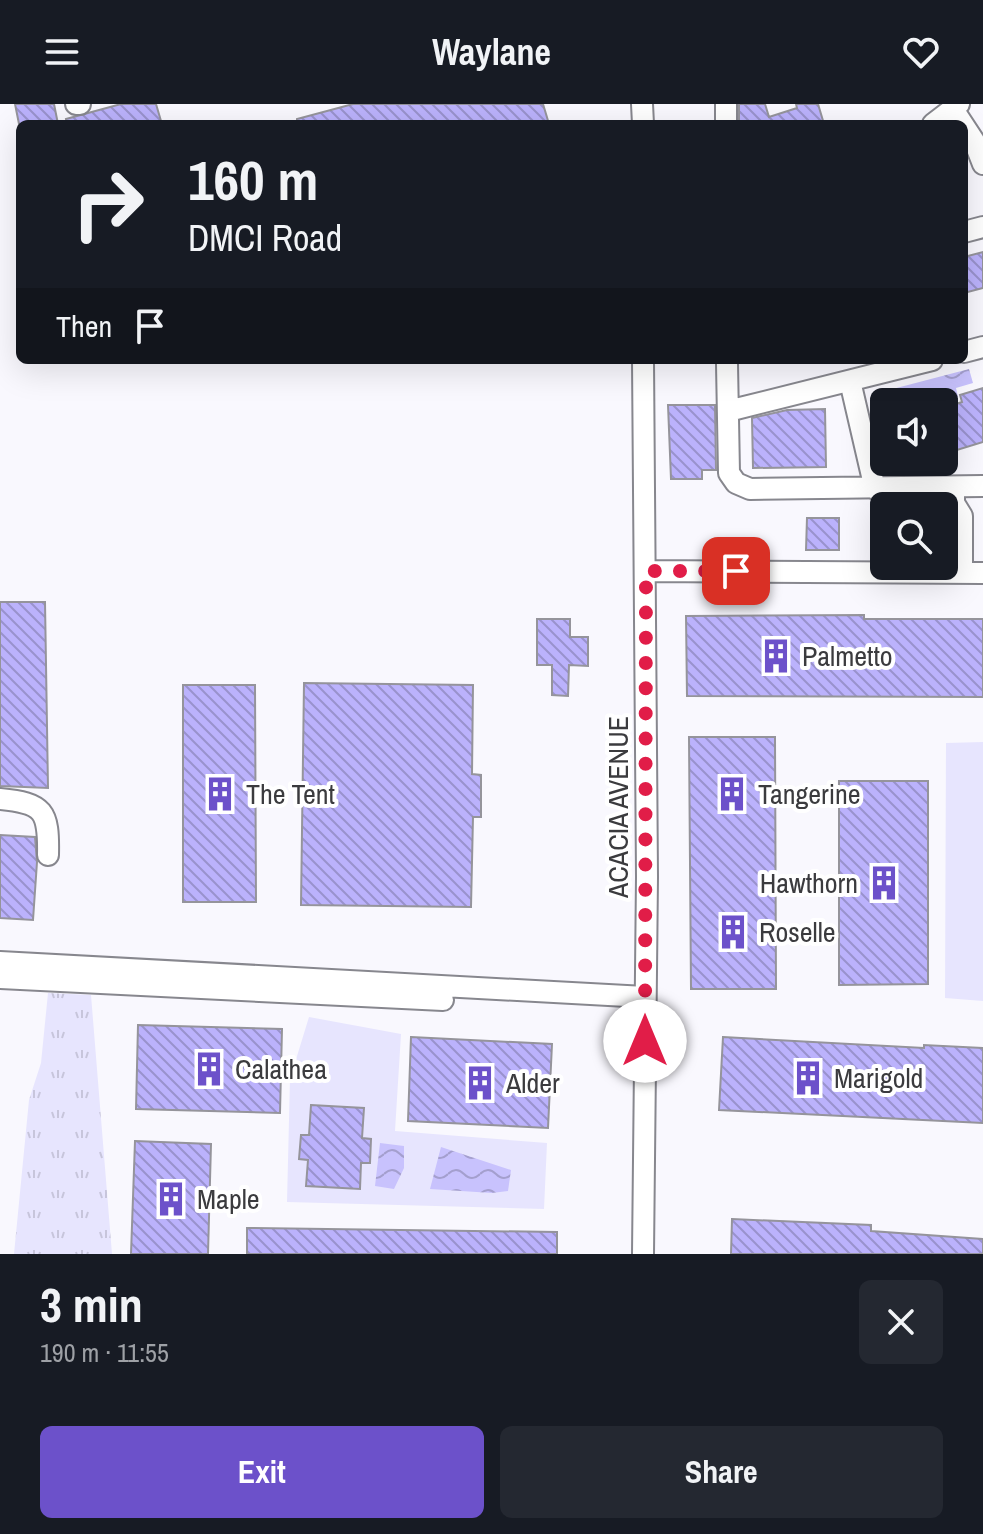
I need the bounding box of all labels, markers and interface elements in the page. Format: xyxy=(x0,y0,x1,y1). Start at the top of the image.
text: Waylane xyxy=(432,28,551,76)
icon: menu xyxy=(40,30,84,74)
icon: heart xyxy=(899,30,943,74)
text: 160 m xyxy=(188,142,318,217)
icon: right xyxy=(56,152,160,256)
text: DMCI Road xyxy=(188,214,342,262)
icon: arrive xyxy=(128,304,172,348)
text: Then xyxy=(56,306,112,346)
map controls xyxy=(870,388,958,580)
button: sound xyxy=(870,388,958,476)
button: search xyxy=(870,492,958,580)
pin xyxy=(702,537,770,605)
icon: arrive xyxy=(714,549,758,593)
building icon: Palmetto xyxy=(757,637,795,675)
place label: Palmetto xyxy=(802,637,893,675)
street label: ACACIA AVENUE xyxy=(599,716,637,899)
building icon: The Tent xyxy=(201,775,239,813)
place label: The Tent xyxy=(246,775,335,813)
building icon: Tangerine xyxy=(713,775,751,813)
place label: Tangerine xyxy=(758,775,861,813)
place label: Hawthorn xyxy=(760,864,858,902)
building icon: Hawthorn xyxy=(865,864,903,902)
building icon: Roselle xyxy=(714,913,752,951)
place label: Roselle xyxy=(759,913,836,951)
position arrow xyxy=(603,999,687,1083)
building icon: Calathea xyxy=(190,1050,228,1088)
place label: Calathea xyxy=(235,1050,327,1088)
building icon: Marigold xyxy=(789,1059,827,1097)
place label: Marigold xyxy=(834,1059,923,1097)
building icon: Alder xyxy=(461,1064,499,1102)
place label: Alder xyxy=(505,1064,560,1102)
building icon: Maple xyxy=(152,1180,190,1218)
place label: Maple xyxy=(197,1180,260,1218)
text: 3 min xyxy=(40,1272,143,1337)
button: close xyxy=(859,1280,943,1364)
text: 190 m · 11:55 xyxy=(40,1335,169,1370)
button: Exit xyxy=(40,1426,484,1518)
button: Share xyxy=(500,1426,943,1518)

